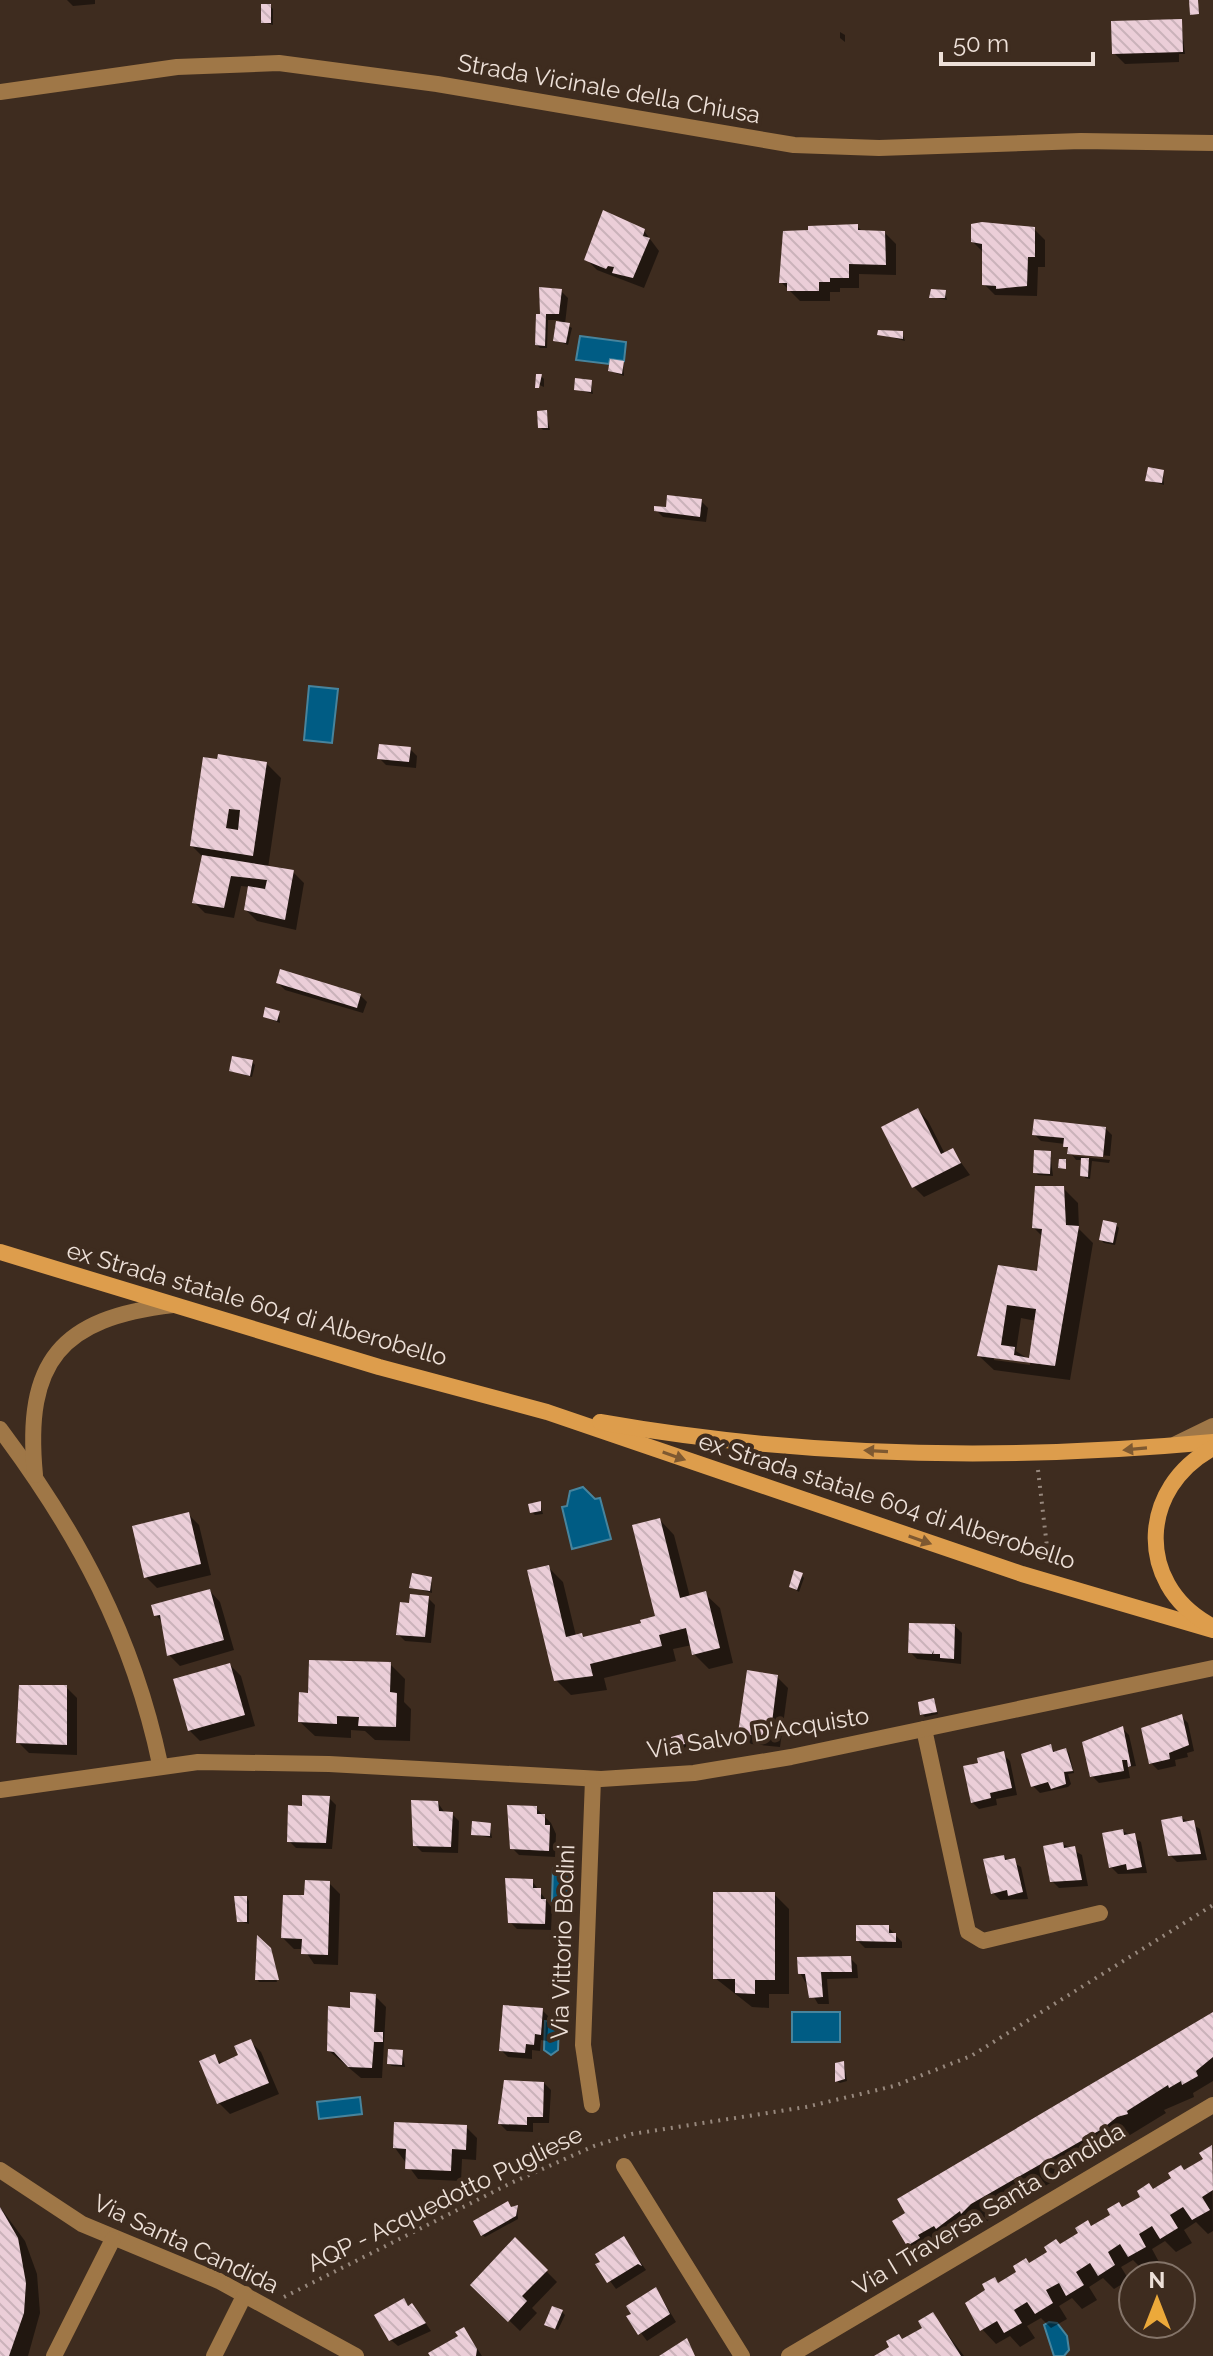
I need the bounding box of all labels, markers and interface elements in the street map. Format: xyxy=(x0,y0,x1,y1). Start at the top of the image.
scale bar xyxy=(941,16,1093,66)
text: 50 m xyxy=(953,29,1009,58)
street label: Strada Vicinale della Chiusa xyxy=(456,48,763,129)
street label: ex Strada statale 604 di Alberobello xyxy=(64,1235,451,1372)
street label: ex Strada statale 604 di Alberobello xyxy=(695,1426,1079,1575)
one-way arrow xyxy=(1122,1442,1147,1455)
one-way arrow xyxy=(863,1444,888,1457)
one-way arrow xyxy=(662,1450,686,1462)
one-way arrow xyxy=(908,1534,932,1546)
street label: Via Salvo D'Acquisto xyxy=(645,1701,871,1764)
street label: Via Vittorio Bodini xyxy=(545,1844,580,2040)
street label: Via I Traversa Santa Candida xyxy=(848,2116,1130,2301)
street label: AQP - Acquedotto Pugliese xyxy=(303,2119,587,2278)
street label: Via Santa Candida xyxy=(89,2188,284,2299)
north arrow xyxy=(1117,2260,1197,2340)
text: N xyxy=(1149,2267,1165,2293)

